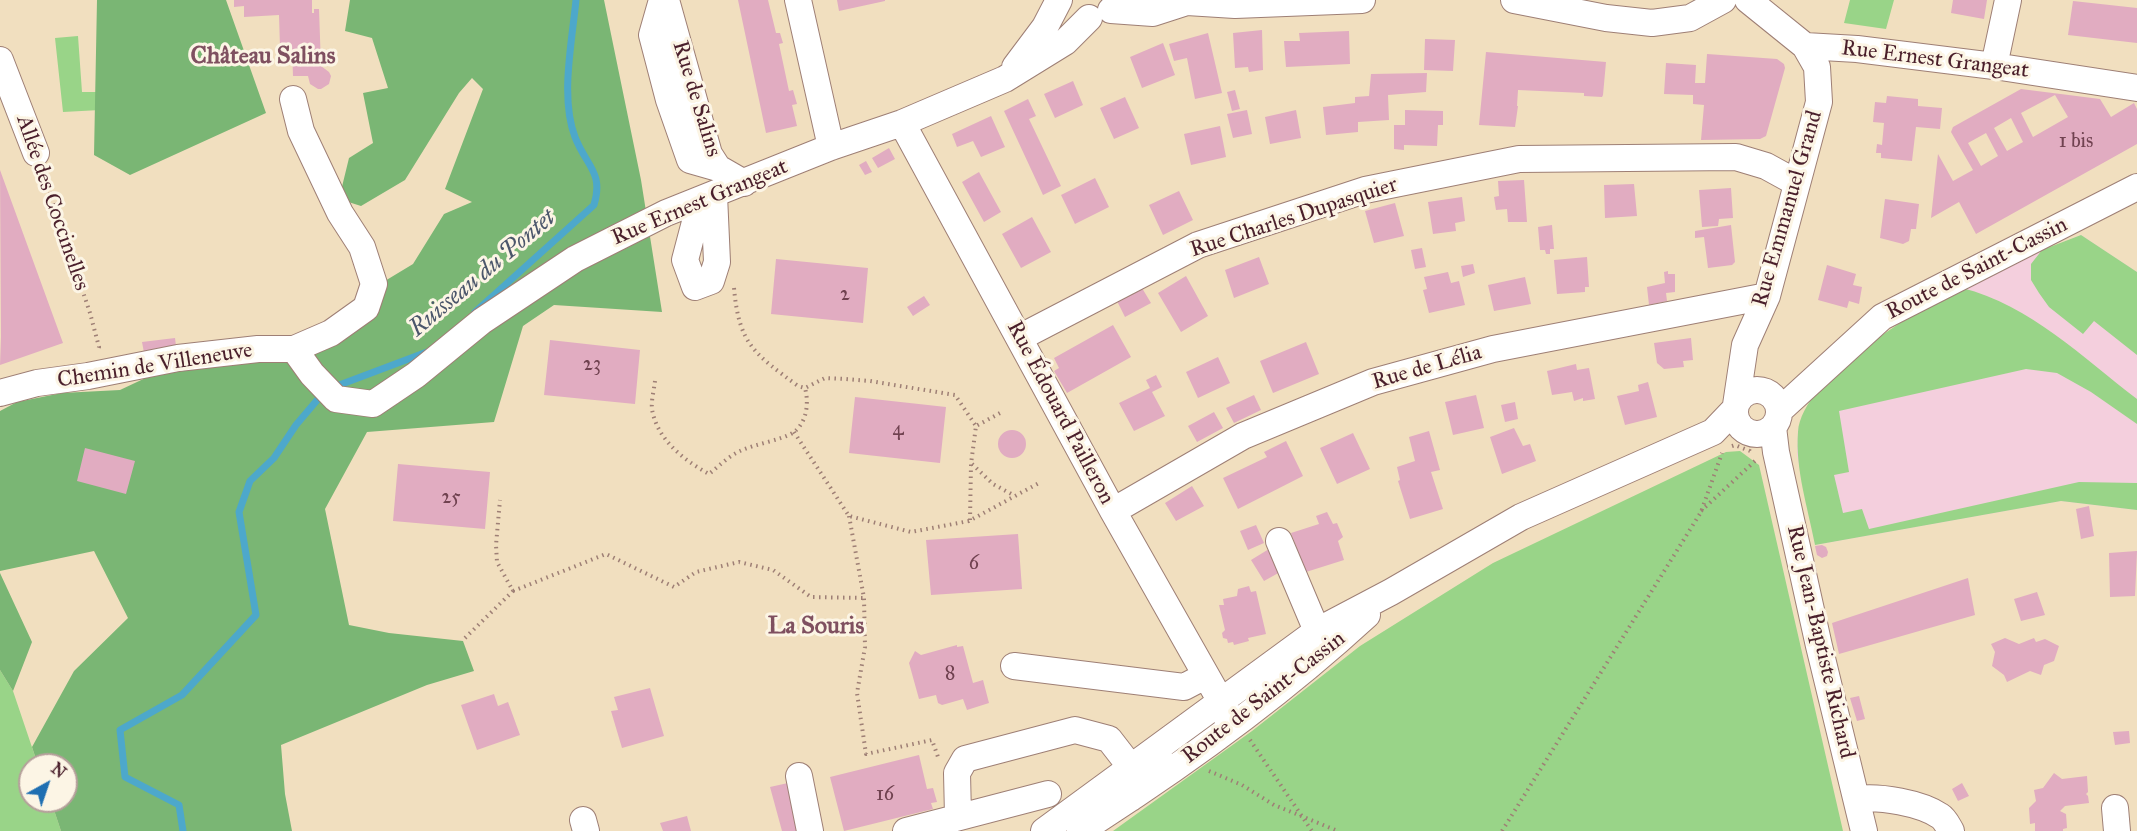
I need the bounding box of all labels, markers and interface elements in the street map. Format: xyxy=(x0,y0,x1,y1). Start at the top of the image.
street label: Rue Ernest Grangeat xyxy=(1840,35,2030,85)
street label: Rue de Salins xyxy=(666,38,726,160)
district label: Château Salins xyxy=(190,43,336,71)
street label: Rue Emmanuel Grand xyxy=(1747,108,1829,310)
street label: Allée des Coccinelles xyxy=(10,112,94,294)
house number: 1 bis xyxy=(2059,130,2093,154)
street label: Rue Ernest Grangeat xyxy=(608,154,792,252)
street label: Rue Charles Dupasquier xyxy=(1187,172,1401,264)
water label: Ruisseau du Pontet xyxy=(404,204,562,344)
street label: Route de Saint-Cassin xyxy=(1882,212,2072,326)
house number: 2 xyxy=(840,283,850,307)
street label: Rue Édouard Pailleron xyxy=(1001,317,1119,509)
street label: Chemin de Villeneuve xyxy=(56,338,254,394)
street label: Rue de Lélia xyxy=(1369,340,1485,396)
house number: 23 xyxy=(583,353,601,377)
house number: 4 xyxy=(892,418,904,442)
house number: 25 xyxy=(441,486,461,510)
street label: Rue Jean-Baptiste Richard xyxy=(1780,523,1860,761)
house number: 6 xyxy=(969,552,979,576)
district label: La Souris xyxy=(768,613,864,641)
street label: Route de Saint-Cassin xyxy=(1177,626,1351,770)
house number: 8 xyxy=(945,662,955,686)
north arrow xyxy=(18,753,78,813)
text: N xyxy=(47,759,70,782)
house number: 16 xyxy=(876,783,894,807)

